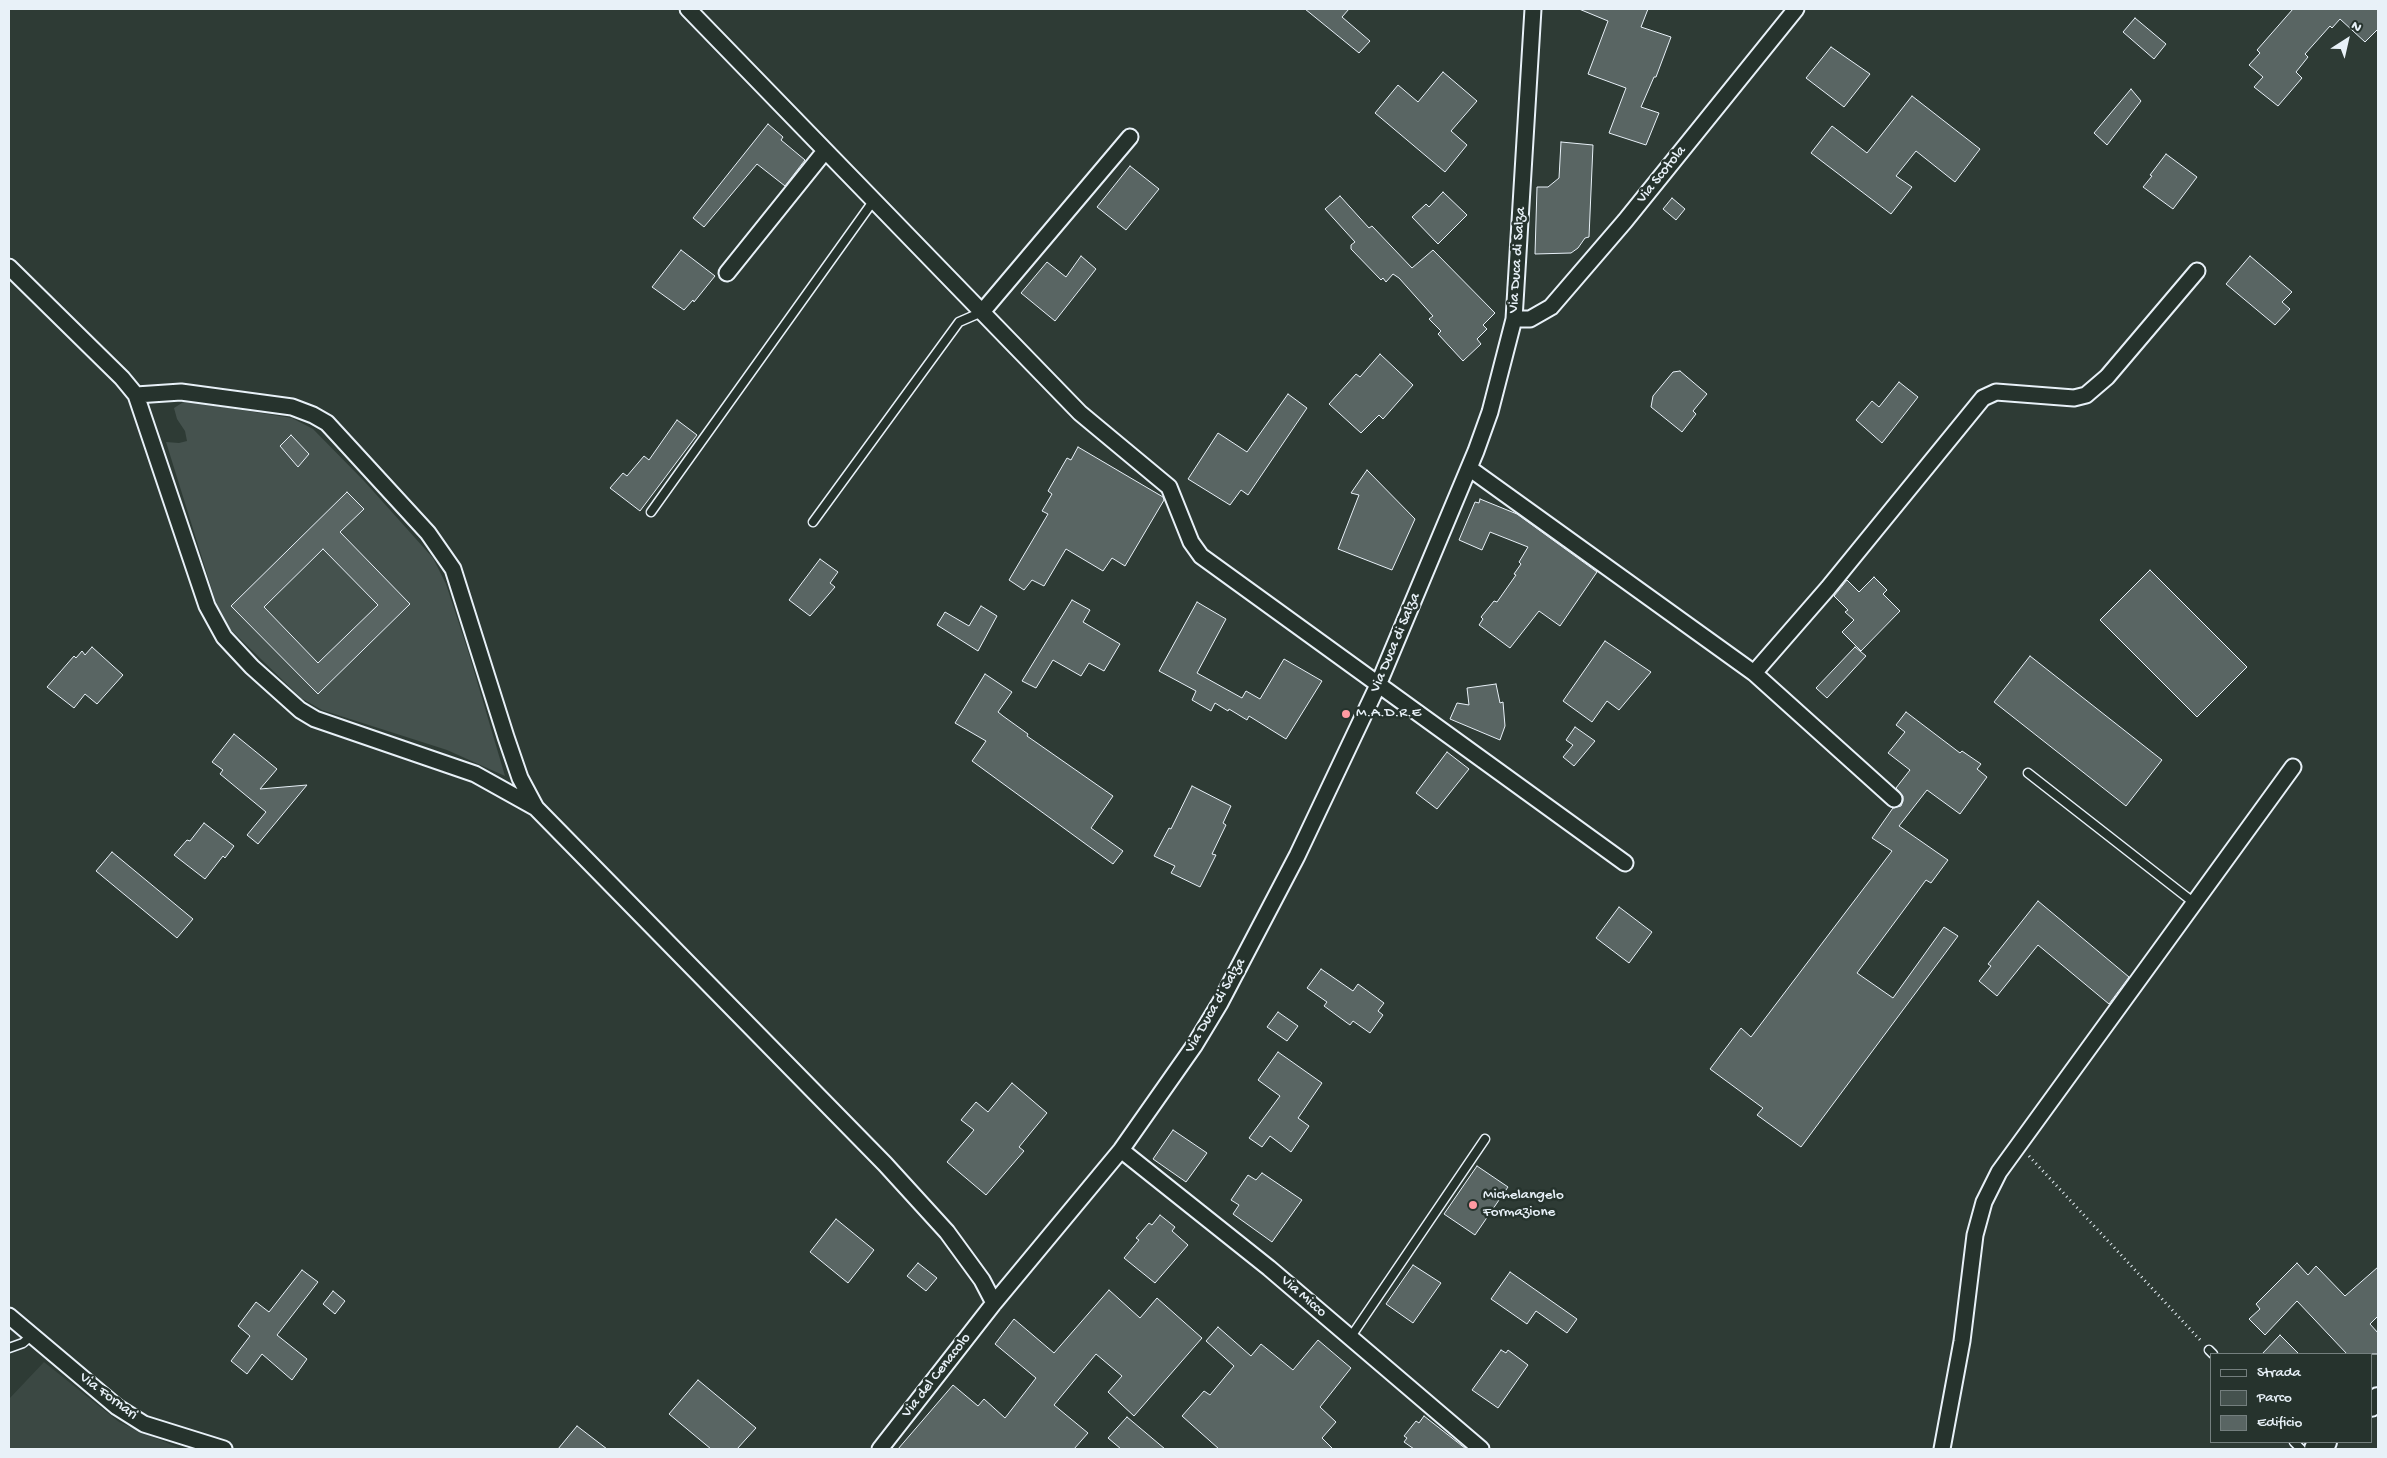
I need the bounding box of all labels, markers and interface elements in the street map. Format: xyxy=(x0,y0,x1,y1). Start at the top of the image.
north arrow xyxy=(2322,15,2372,65)
text: N xyxy=(2347,18,2365,37)
street label: Via Scotola xyxy=(1633,143,1691,207)
street label: Via Duca di Salza xyxy=(1505,206,1531,314)
street label: Via Duca di Salza xyxy=(1367,591,1425,695)
place label: M.A.D.R.E xyxy=(1356,705,1421,723)
marker: M.A.D.R.E xyxy=(1340,708,1352,720)
street label: Via Duca di Salza xyxy=(1182,955,1250,1057)
place label: Michelangelo Formazione xyxy=(1483,1187,1564,1222)
marker: Michelangelo Formazione xyxy=(1467,1199,1479,1211)
street label: Via Micco xyxy=(1276,1272,1330,1322)
street label: Via del Cenacolo xyxy=(898,1330,976,1422)
legend xyxy=(2210,1353,2372,1443)
text: Strada xyxy=(2257,1364,2301,1382)
street label: Via Fornari xyxy=(75,1369,141,1425)
text: Parco xyxy=(2257,1389,2292,1407)
text: Edificio xyxy=(2257,1414,2302,1432)

